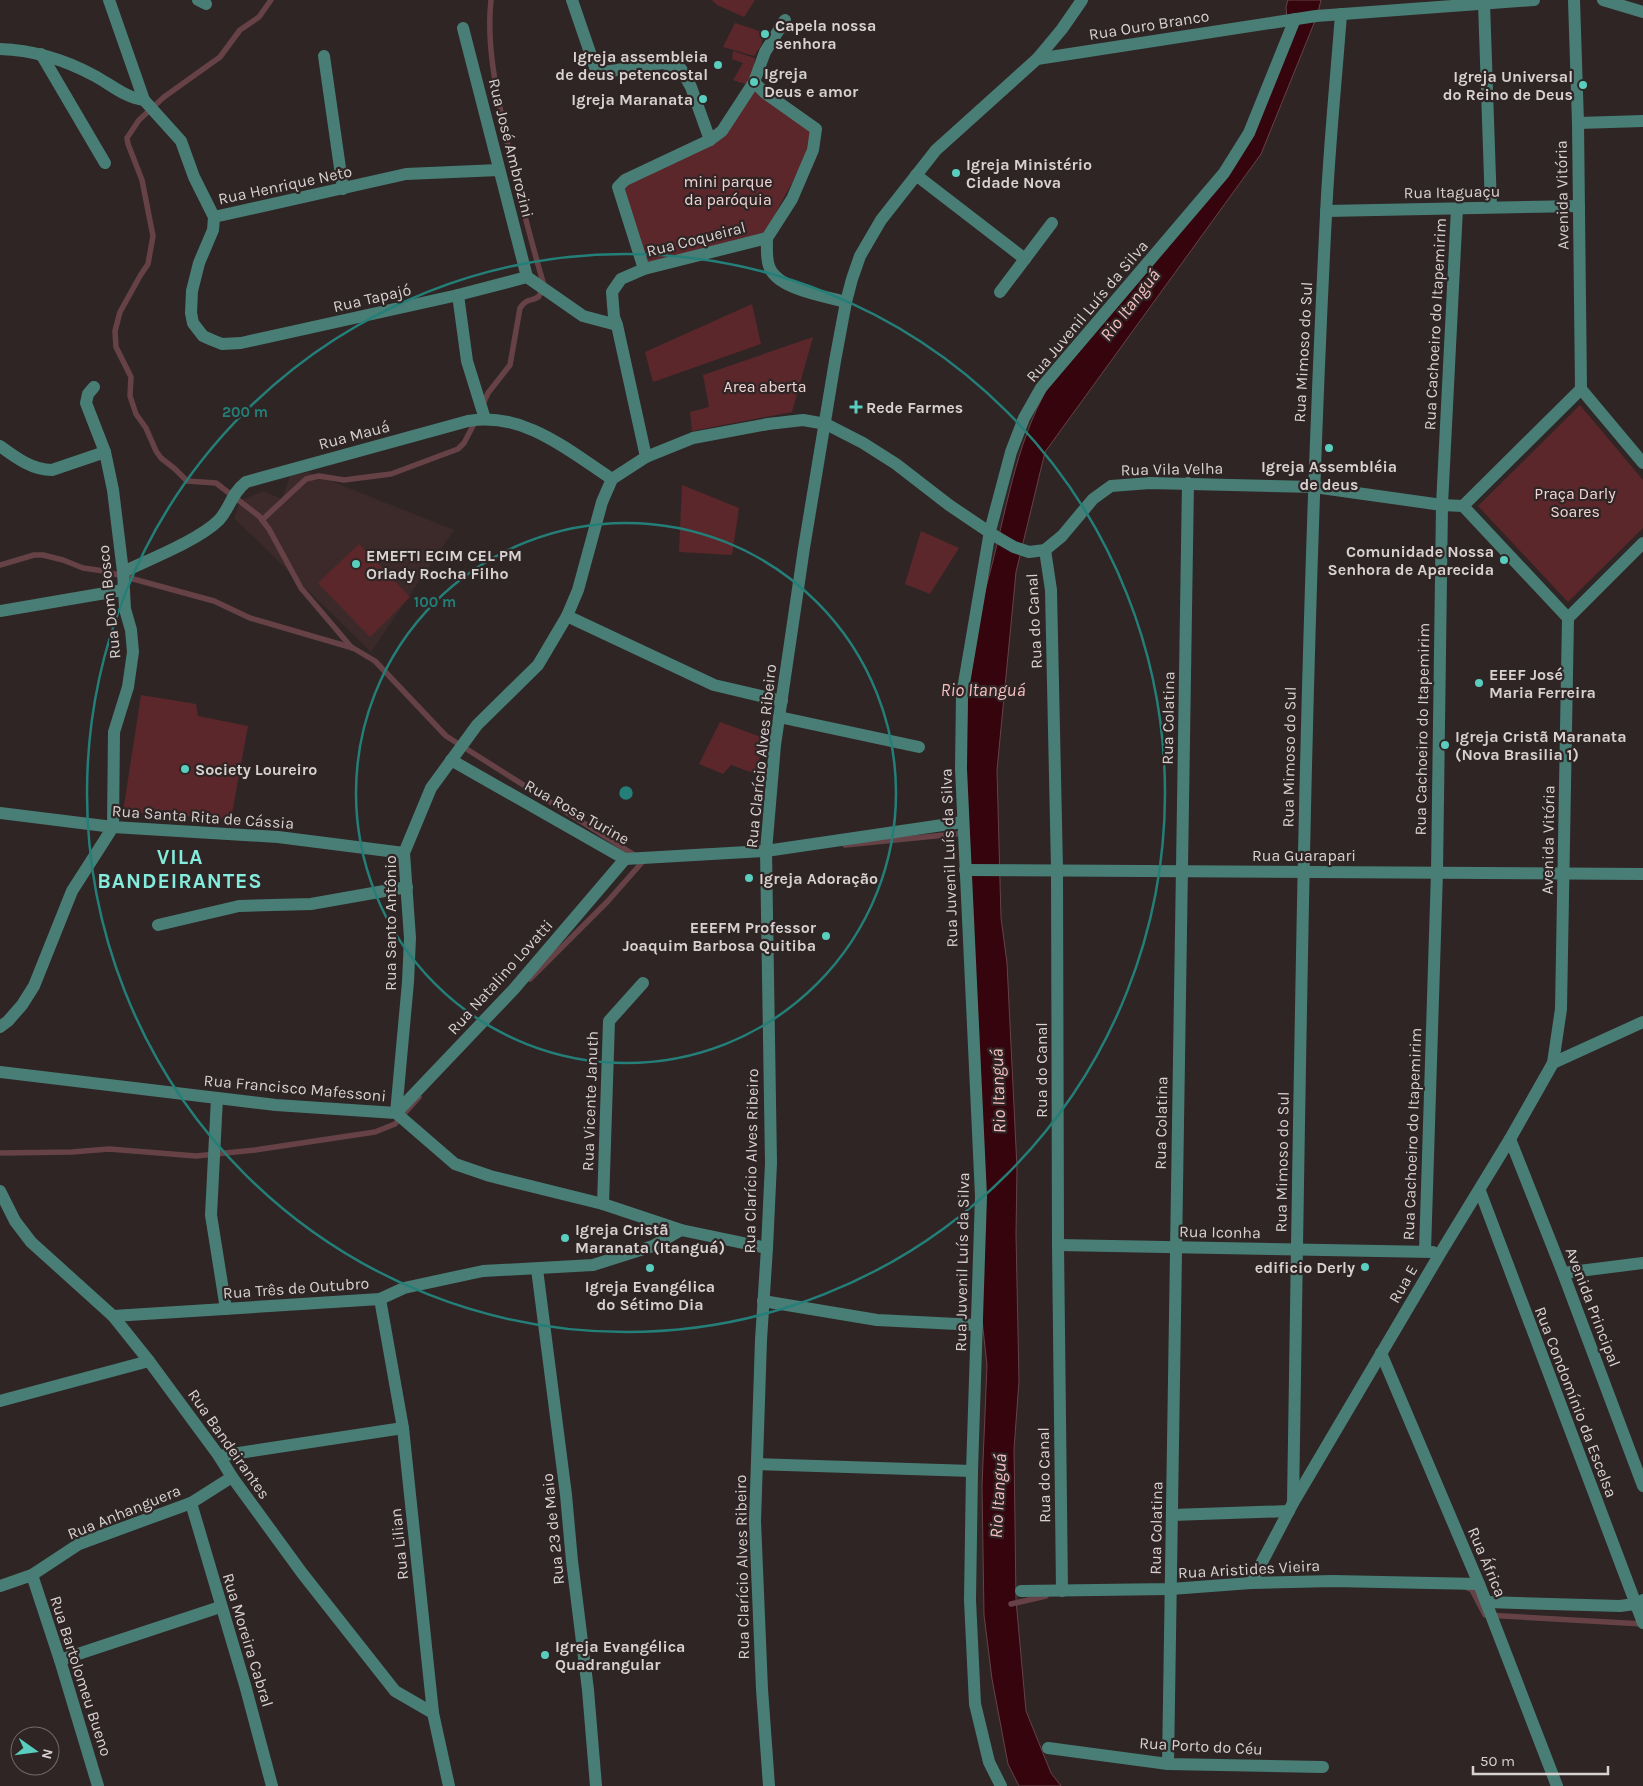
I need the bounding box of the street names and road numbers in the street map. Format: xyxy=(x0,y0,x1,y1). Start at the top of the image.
street label: Rua Ouro Branco xyxy=(1087,6,1211,44)
street label: Rua José Ambrozini xyxy=(485,76,537,220)
street label: Avenida Vitória xyxy=(1552,140,1572,250)
street label: Rua Henrique Neto xyxy=(216,162,354,208)
street label: Rua Itaguaçu xyxy=(1403,182,1501,202)
street label: Rua Coqueiral xyxy=(644,217,748,261)
street label: Rua Cachoeiro do Itapemirim xyxy=(1420,217,1450,431)
street label: Rua Juvenil Luís da Silva xyxy=(1022,236,1152,386)
street label: Rua Tapajó xyxy=(331,280,413,316)
street label: Rua Mimoso do Sul xyxy=(1290,281,1316,423)
street label: Rua Mauá xyxy=(316,416,392,454)
street label: Rua Vila Velha xyxy=(1121,459,1223,479)
street label: Rua Dom Bosco xyxy=(94,544,124,660)
street label: Rua do Canal xyxy=(1022,573,1046,669)
street label: Rua Cachoeiro do Itapemirim xyxy=(1411,622,1433,836)
street label: Rua Clarício Alves Ribeiro xyxy=(742,663,780,849)
street label: Rua Colatina xyxy=(1158,671,1178,765)
street label: Rua Mimoso do Sul xyxy=(1278,686,1300,828)
street label: Rua Juvenil Luís da Silva xyxy=(936,768,962,948)
street label: Rua Rosa Turine xyxy=(521,775,633,849)
street label: Avenida Vitória xyxy=(1538,785,1558,895)
street label: Rua Santa Rita de Cássia xyxy=(111,801,295,833)
street label: Rua Guarapari xyxy=(1252,846,1356,865)
street label: Rua Santo Antônio xyxy=(381,855,400,991)
street label: Rua Natalino Lovatti xyxy=(443,916,557,1038)
street label: Rua do Canal xyxy=(1032,1022,1051,1118)
street label: Rua Cachoeiro do Itapemirim xyxy=(1399,1027,1425,1241)
street label: Rua Vicente Januth xyxy=(578,1031,602,1171)
street label: Rua Clarício Alves Ribeiro xyxy=(740,1068,762,1254)
street label: Rua Francisco Mafessoni xyxy=(203,1071,387,1105)
street label: Rua Colatina xyxy=(1151,1076,1171,1170)
street label: Rua Mimoso do Sul xyxy=(1271,1091,1293,1233)
street label: Rua Juvenil Luís da Silva xyxy=(951,1172,973,1352)
street label: Rua Iconha xyxy=(1179,1222,1261,1242)
street label: Avenida Principal xyxy=(1561,1245,1625,1369)
street label: Rua E xyxy=(1384,1261,1422,1307)
street label: Rua Três de Outubro xyxy=(222,1273,370,1303)
street label: Rua Condomínio da Escelsa xyxy=(1531,1304,1621,1500)
street label: Rua Bandeirantes xyxy=(184,1385,274,1503)
street label: Rua do Canal xyxy=(1034,1427,1054,1523)
street label: Rua 23 de Maio xyxy=(538,1472,568,1586)
street label: Rua Clarício Alves Ribeiro xyxy=(731,1474,753,1660)
street label: Rua Anhanguera xyxy=(65,1481,183,1543)
street label: Rua Colatina xyxy=(1146,1481,1166,1575)
street label: Rua Lilian xyxy=(386,1507,412,1581)
street label: Rua África xyxy=(1464,1524,1510,1600)
street label: Rua Aristides Vieira xyxy=(1177,1556,1321,1582)
street label: Rua Moreira Cabral xyxy=(219,1571,277,1709)
street label: Rua Bartolomeu Bueno xyxy=(46,1593,116,1759)
street label: Rua Porto do Céu xyxy=(1139,1733,1263,1759)

